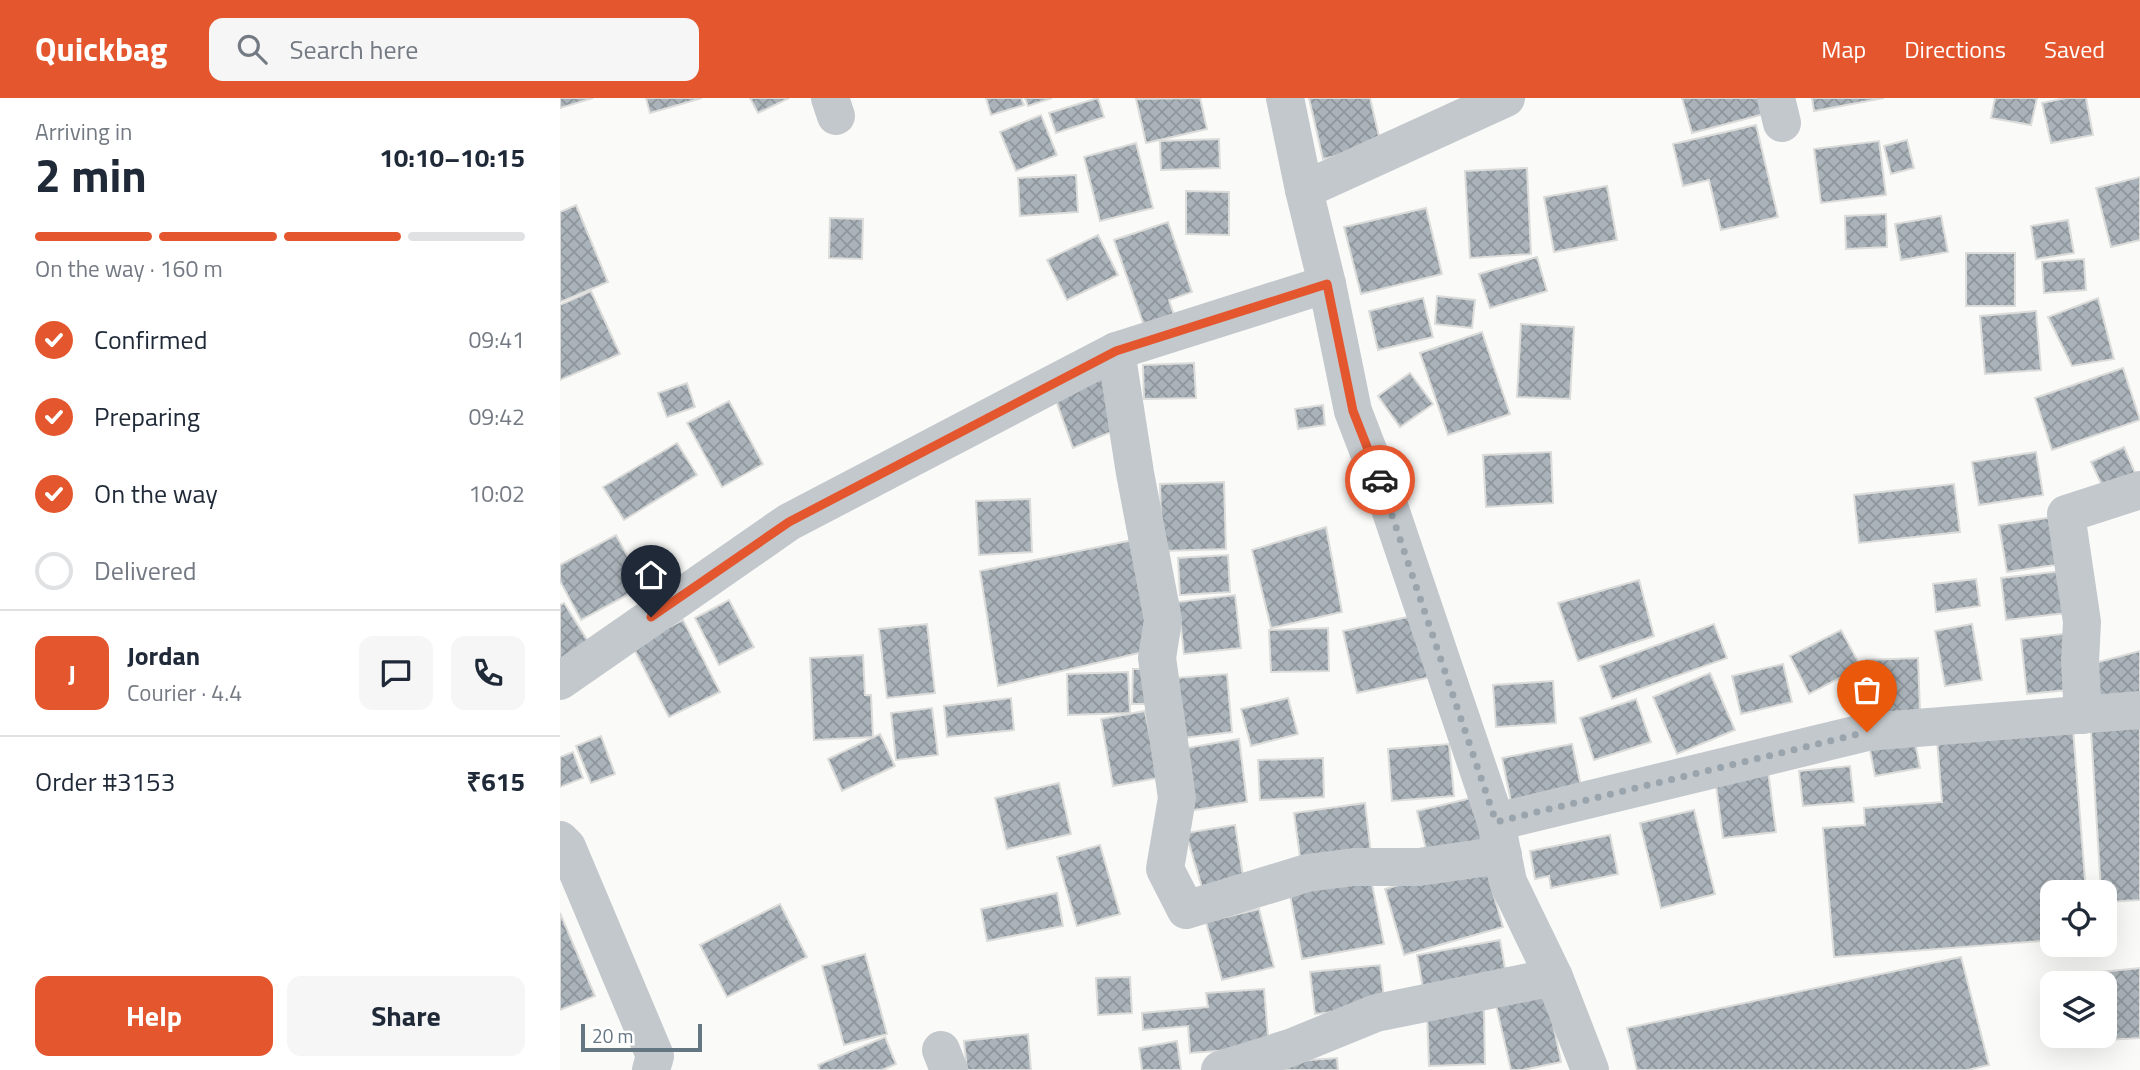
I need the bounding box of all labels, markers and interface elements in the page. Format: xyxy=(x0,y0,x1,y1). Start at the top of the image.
search box xyxy=(209,18,699,81)
text: Quickbag xyxy=(35,24,167,74)
icon: search xyxy=(233,30,271,68)
text: Search here xyxy=(289,30,418,69)
text: Map xyxy=(1821,31,1866,67)
text: Directions xyxy=(1904,31,2006,67)
text: Saved xyxy=(2044,31,2105,67)
text: Arriving in xyxy=(35,114,132,149)
text: 10:10–10:15 xyxy=(379,138,525,177)
text: 2 min xyxy=(35,140,147,210)
text: On the way · 160 m xyxy=(35,251,223,286)
text: Confirmed xyxy=(94,320,208,359)
icon: check xyxy=(35,321,73,359)
text: 09:41 xyxy=(468,322,525,357)
text: Preparing xyxy=(94,397,200,436)
icon: check xyxy=(35,398,73,436)
text: 09:42 xyxy=(468,399,525,434)
courier xyxy=(1345,445,1415,515)
icon: car xyxy=(1361,461,1399,499)
text: On the way xyxy=(94,474,218,513)
icon: check xyxy=(35,475,73,513)
text: 10:02 xyxy=(468,476,525,511)
pin xyxy=(621,545,681,617)
text: Delivered xyxy=(94,551,197,590)
icon: home xyxy=(632,556,670,594)
text: Jordan xyxy=(127,636,200,675)
button: chat xyxy=(359,636,433,710)
button: phone xyxy=(451,636,525,710)
text: J xyxy=(68,654,76,693)
pin xyxy=(1837,660,1897,732)
icon: bag xyxy=(1848,671,1886,709)
text: Courier · 4.4 xyxy=(127,675,242,710)
text: Order #3153 xyxy=(35,762,175,801)
text: ₹615 xyxy=(466,762,525,801)
map controls xyxy=(2040,880,2117,1048)
button: locate xyxy=(2040,880,2117,957)
button: layers xyxy=(2040,971,2117,1048)
button: Help xyxy=(35,976,273,1056)
button: Share xyxy=(287,976,525,1056)
scale bar xyxy=(581,1021,702,1053)
text: 20 m xyxy=(592,1021,633,1050)

